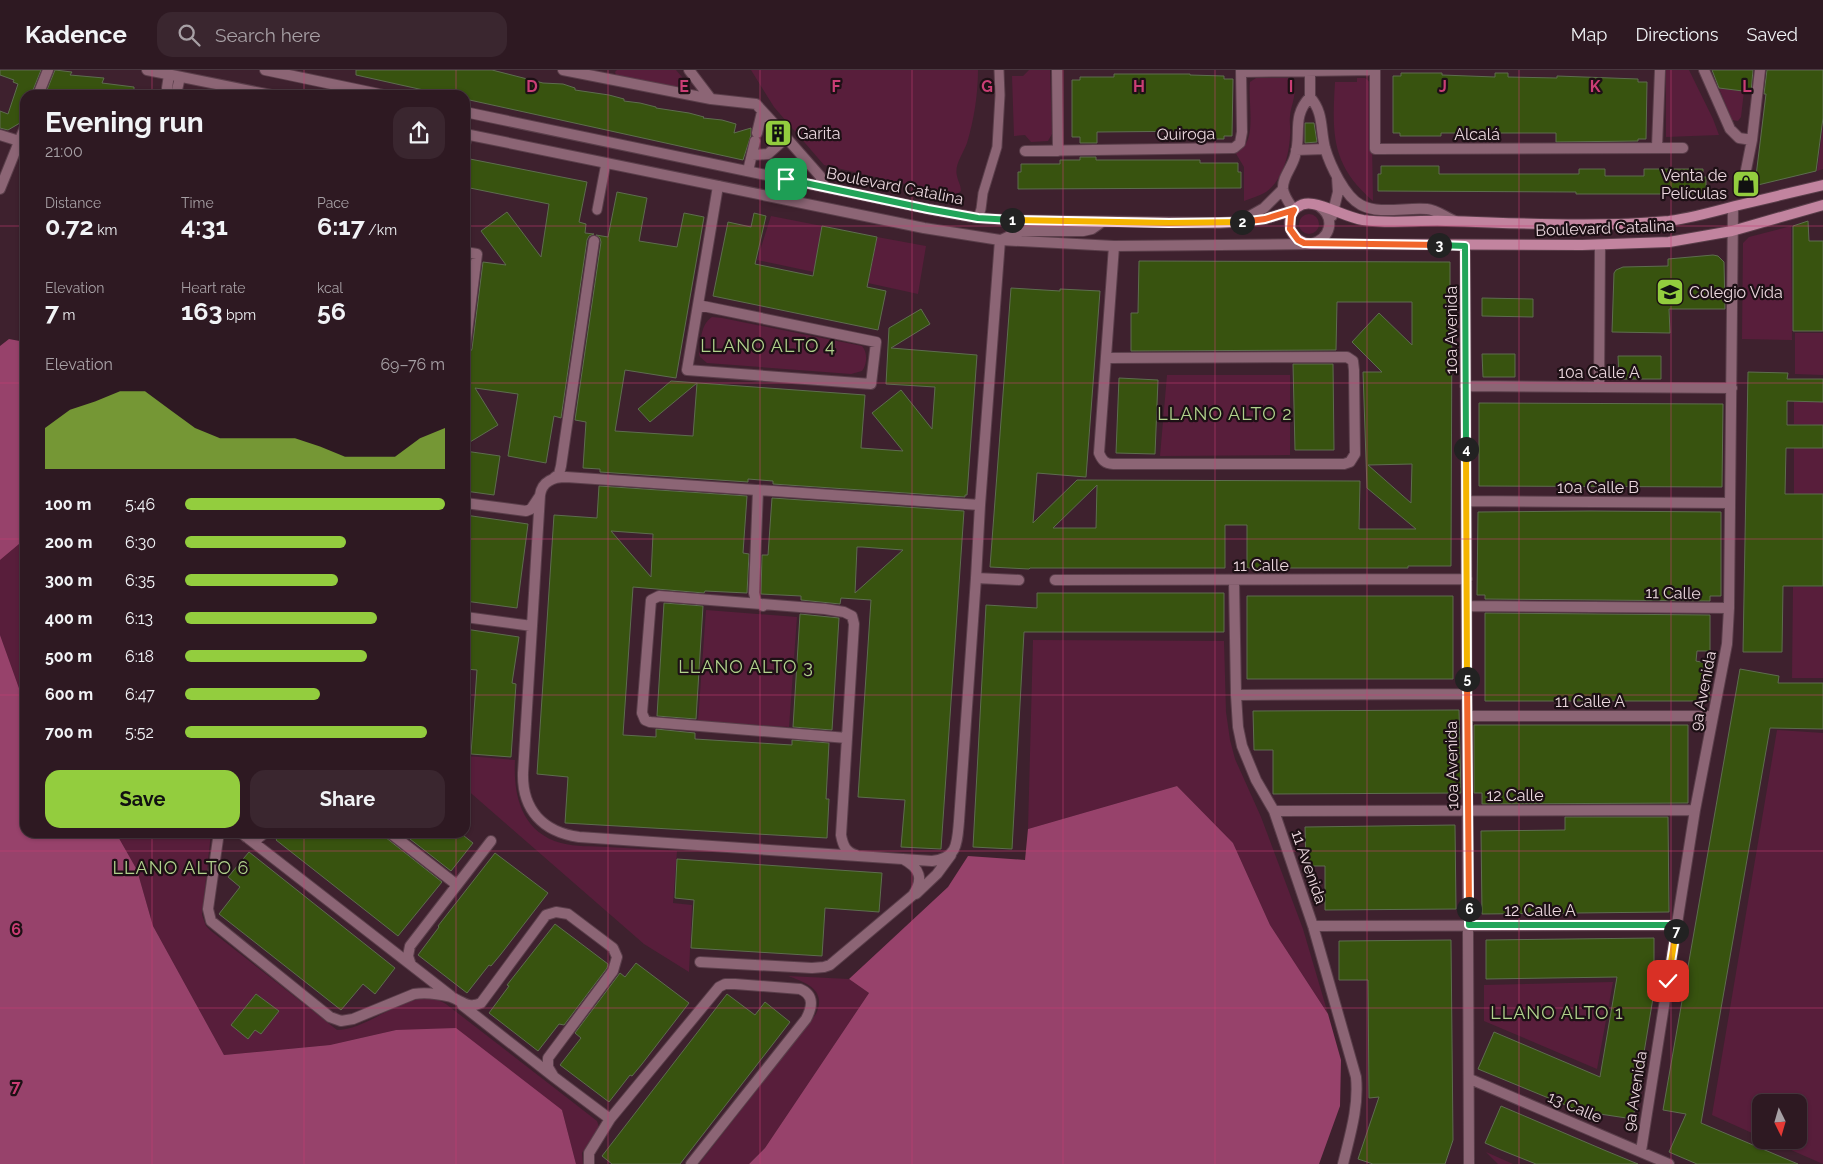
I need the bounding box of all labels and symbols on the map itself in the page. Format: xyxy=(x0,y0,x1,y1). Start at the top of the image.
text: D xyxy=(526,77,538,96)
text: E xyxy=(679,77,689,96)
text: F xyxy=(831,77,841,96)
text: G xyxy=(981,77,993,96)
text: H xyxy=(1133,77,1145,96)
text: I xyxy=(1289,77,1293,96)
text: J xyxy=(1439,77,1447,96)
text: K xyxy=(1590,77,1601,96)
text: L xyxy=(1742,77,1752,96)
building icon: Garita xyxy=(763,118,793,148)
place label: Garita xyxy=(797,124,840,143)
street label: Quiroga xyxy=(1157,124,1215,144)
street label: Alcalá xyxy=(1454,125,1500,144)
pin xyxy=(765,158,807,200)
street label: Boulevard Catalina xyxy=(825,163,965,209)
place label: Venta de Películas xyxy=(1661,166,1727,203)
shop icon: Venta de Películas xyxy=(1731,169,1761,199)
pin: 1 xyxy=(1000,208,1024,232)
pin: 2 xyxy=(1230,210,1254,234)
street label: Boulevard Catalina xyxy=(1535,216,1675,240)
pin: 3 xyxy=(1426,232,1452,258)
school or university icon: Colegio Vida xyxy=(1655,277,1685,307)
place label: Colegio Vida xyxy=(1689,283,1783,302)
street label: 10a Avenida xyxy=(1442,286,1461,374)
district label: LLANO ALTO 4 xyxy=(700,335,836,356)
street label: 10a Calle A xyxy=(1558,363,1640,382)
district label: LLANO ALTO 2 xyxy=(1157,403,1293,424)
pin: 4 xyxy=(1454,436,1478,462)
street label: 10a Calle B xyxy=(1557,478,1639,497)
street label: 11 Calle xyxy=(1233,556,1289,575)
street label: 11 Calle xyxy=(1645,583,1701,603)
street label: 9a Avenida xyxy=(1686,649,1720,733)
district label: LLANO ALTO 3 xyxy=(678,656,814,677)
pin: 5 xyxy=(1454,666,1480,692)
street label: 11 Calle A xyxy=(1555,692,1625,711)
street label: 10a Avenida xyxy=(1442,721,1462,809)
street label: 12 Calle xyxy=(1486,786,1544,805)
street label: 11 Avenida xyxy=(1288,828,1330,906)
district label: LLANO ALTO 6 xyxy=(113,857,249,878)
pin: 6 xyxy=(1456,896,1482,922)
street label: 12 Calle A xyxy=(1504,901,1576,920)
pin: 7 xyxy=(1664,918,1688,944)
text: 6 xyxy=(11,920,21,939)
pin xyxy=(1647,960,1689,1002)
district label: LLANO ALTO 1 xyxy=(1490,1002,1624,1023)
street label: 9a Avenida xyxy=(1619,1049,1651,1133)
text: 7 xyxy=(12,1077,21,1096)
street label: 13 Calle xyxy=(1545,1087,1605,1127)
north arrow xyxy=(1752,1094,1808,1149)

